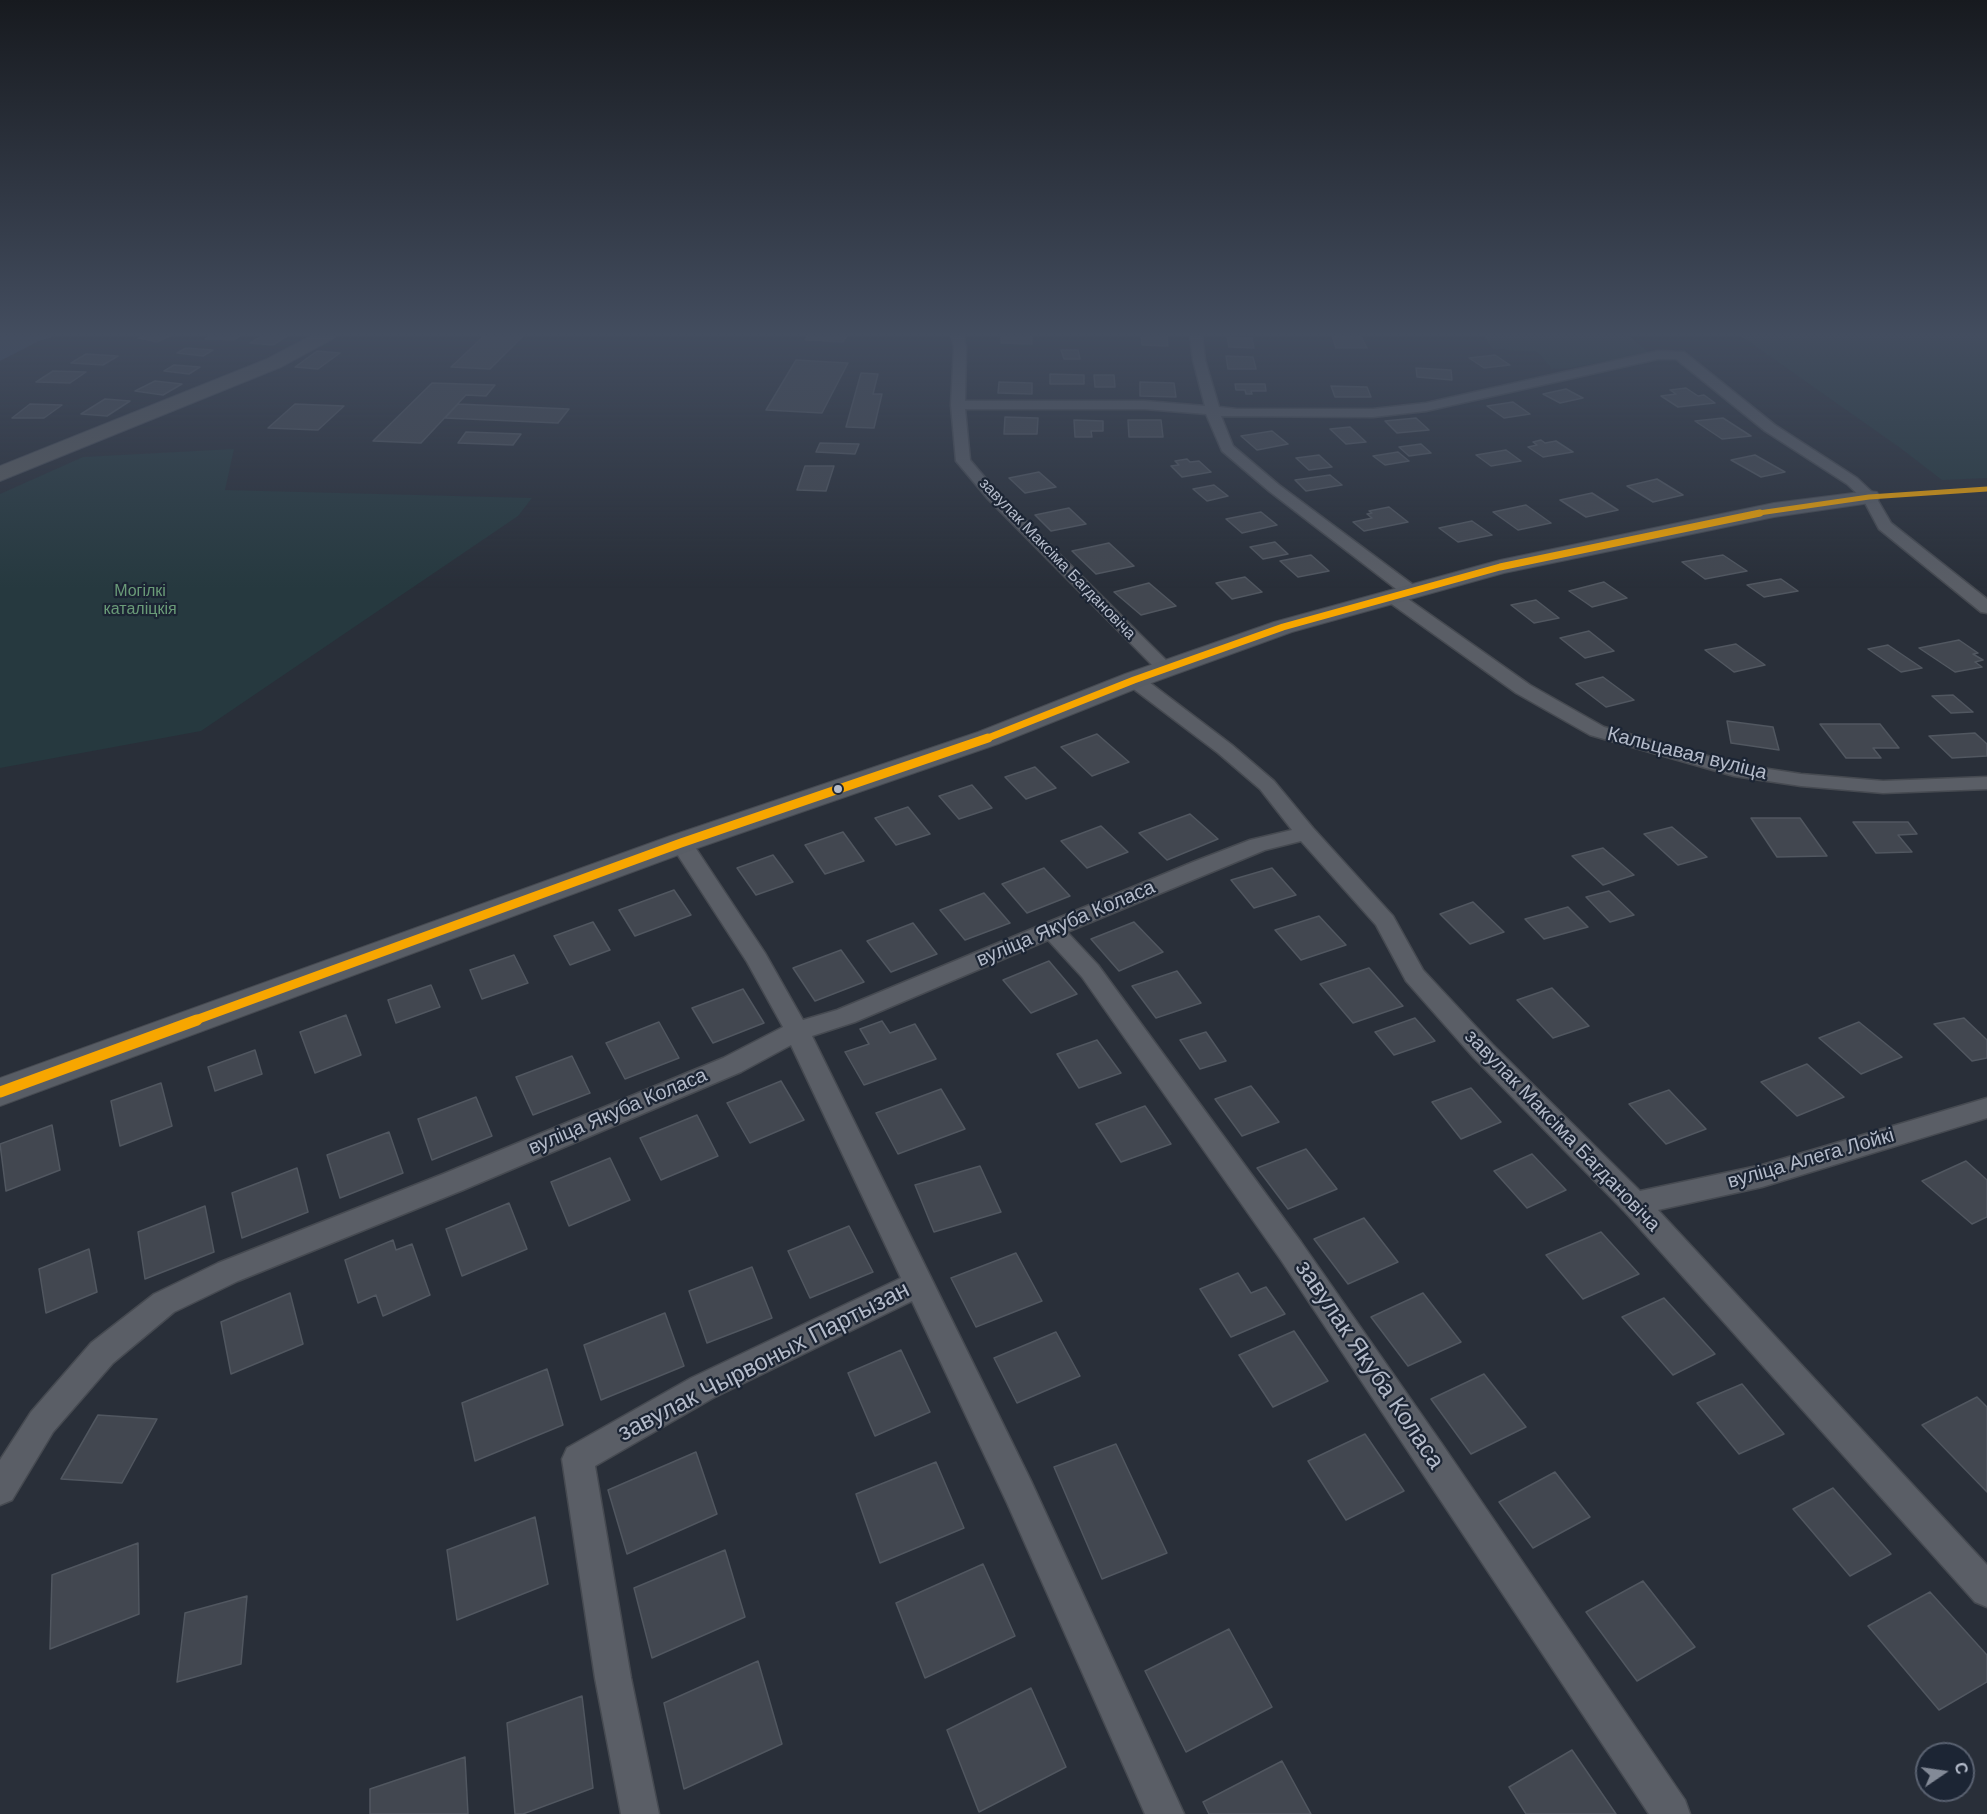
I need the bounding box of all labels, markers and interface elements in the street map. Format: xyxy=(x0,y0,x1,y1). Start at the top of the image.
street label: завулак Максіма Багдановіча xyxy=(975,474,1139,644)
park label: Могілкі каталіцкія xyxy=(103,582,177,620)
street label: Кальцавая вуліца xyxy=(1605,723,1769,785)
unlabelled marker xyxy=(832,783,844,795)
street label: вуліца Якуба Коласа xyxy=(973,876,1159,972)
street label: завулак Максіма Багдановіча xyxy=(1459,1025,1665,1237)
street label: вуліца Якуба Коласа xyxy=(525,1064,711,1160)
street label: вуліца Алега Лойкі xyxy=(1725,1124,1897,1194)
street label: завулак Якуба Коласа xyxy=(1288,1255,1450,1475)
street label: завулак Чырвоных Партызан xyxy=(613,1276,915,1448)
north arrow xyxy=(1915,1742,1975,1802)
text: С xyxy=(1951,1761,1971,1776)

